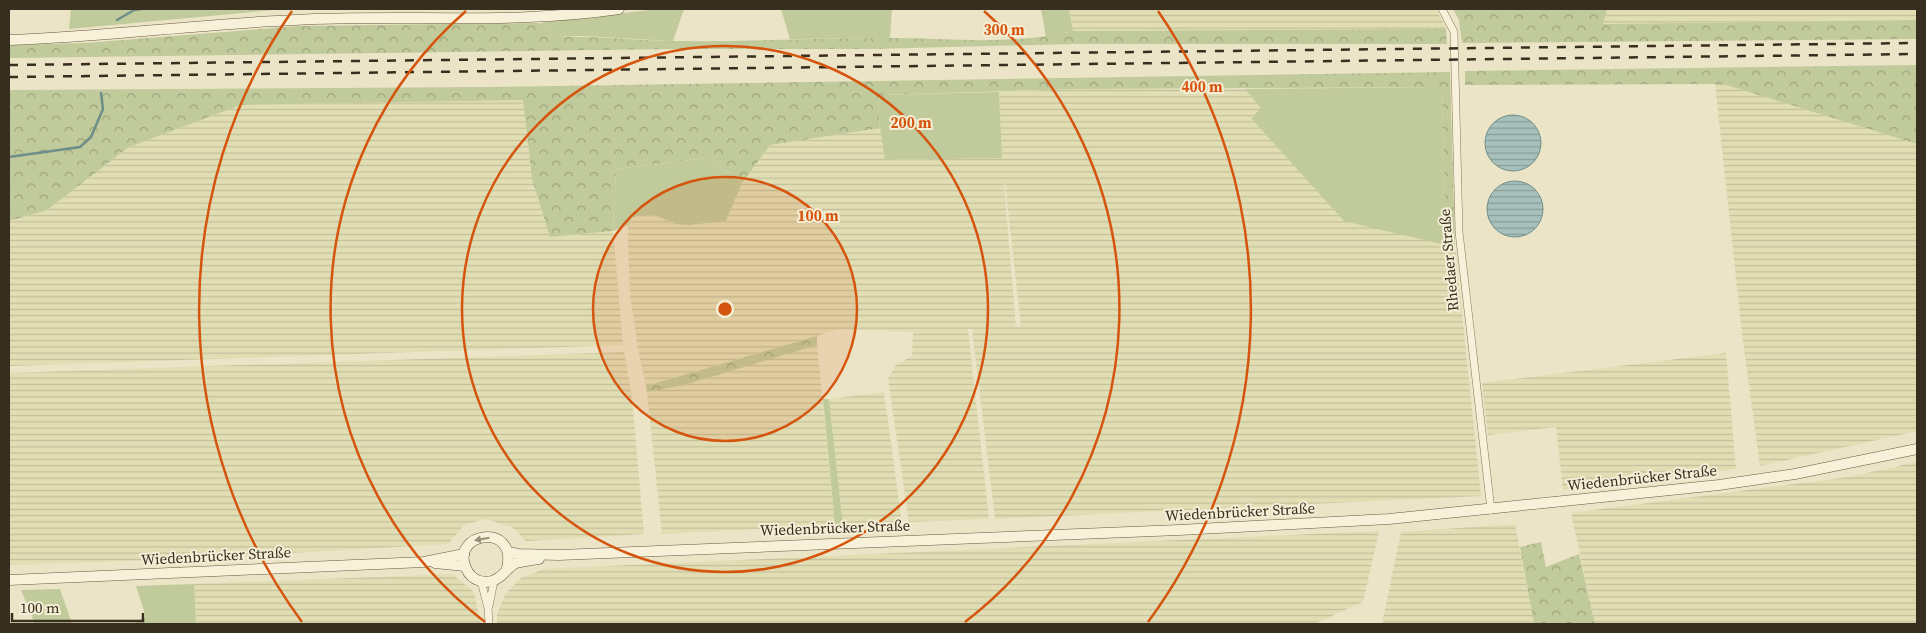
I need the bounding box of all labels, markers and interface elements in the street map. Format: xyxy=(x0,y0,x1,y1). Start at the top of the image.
text: 300 m xyxy=(983,19,1025,40)
text: 400 m xyxy=(1181,76,1223,97)
text: 200 m xyxy=(890,112,932,133)
text: 100 m xyxy=(797,205,839,226)
street label: Rhedaer Straße xyxy=(1434,208,1463,312)
centre of rings xyxy=(716,300,734,318)
street label: Wiedenbrücker Straße xyxy=(1566,459,1718,496)
street label: Wiedenbrücker Straße xyxy=(1164,497,1316,526)
street label: Wiedenbrücker Straße xyxy=(759,514,911,541)
one-way arrow xyxy=(474,535,490,543)
street label: Wiedenbrücker Straße xyxy=(140,541,292,570)
scale bar xyxy=(12,590,144,622)
text: 100 m xyxy=(20,597,60,618)

